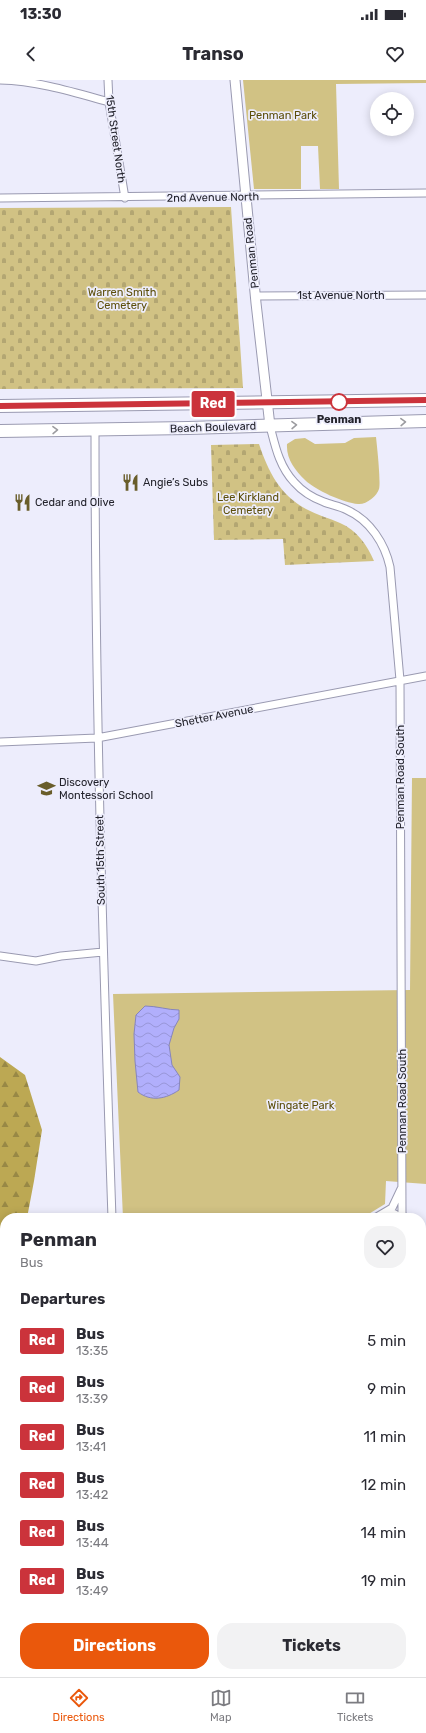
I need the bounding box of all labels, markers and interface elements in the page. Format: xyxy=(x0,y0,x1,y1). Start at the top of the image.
text: 13:30 xyxy=(20,5,62,23)
icon: back xyxy=(20,43,42,65)
text: Transo xyxy=(182,43,244,65)
icon: heart xyxy=(384,43,406,65)
map controls xyxy=(370,92,414,136)
button: locate xyxy=(370,92,414,136)
street label: 15th Street North xyxy=(103,94,128,184)
park label: Penman Park xyxy=(249,109,317,122)
street label: 2nd Avenue North xyxy=(167,190,259,205)
street label: Penman Road xyxy=(241,217,262,289)
park label: Warren Smith Cemetery xyxy=(88,286,156,312)
street label: 1st Avenue North xyxy=(297,289,385,302)
line badge: Red xyxy=(190,391,236,417)
marker: Penman xyxy=(330,393,348,411)
text: Red xyxy=(200,395,226,412)
place label: Penman xyxy=(317,413,361,426)
one-way arrow xyxy=(400,418,406,426)
street label: Beach Boulevard xyxy=(170,419,256,436)
one-way arrow xyxy=(291,421,297,429)
one-way arrow xyxy=(52,426,58,434)
restaurant icon: Angie’s Subs xyxy=(120,472,140,492)
place label: Angie’s Subs xyxy=(143,476,209,489)
park label: Lee Kirkland Cemetery xyxy=(217,491,279,517)
restaurant icon: Cedar and Olive xyxy=(12,492,32,512)
place label: Cedar and Olive xyxy=(35,496,115,509)
street label: Shetter Avenue xyxy=(174,703,254,730)
street label: Penman Road South xyxy=(394,725,407,829)
place label: Discovery Montessori School xyxy=(59,776,153,802)
school or university icon: Discovery Montessori School xyxy=(36,778,56,798)
street label: South 15th Street xyxy=(93,814,108,905)
street label: Penman Road South xyxy=(396,1049,409,1153)
park label: Wingate Park xyxy=(268,1099,335,1112)
button: heart xyxy=(364,1226,406,1268)
text: Penman xyxy=(20,1228,97,1251)
text: Bus xyxy=(20,1255,43,1270)
text: Departures xyxy=(20,1290,105,1308)
text: Bus xyxy=(76,1325,104,1343)
text: Red xyxy=(29,1332,55,1349)
text: 5 min xyxy=(367,1332,406,1350)
text: 13:35 xyxy=(76,1343,108,1358)
text: Bus xyxy=(76,1373,104,1391)
text: Red xyxy=(29,1380,55,1397)
text: 9 min xyxy=(367,1380,406,1398)
text: 13:39 xyxy=(76,1391,108,1406)
text: Bus xyxy=(76,1421,104,1439)
text: Red xyxy=(29,1428,55,1445)
text: 11 min xyxy=(363,1428,406,1446)
text: 13:41 xyxy=(76,1439,106,1454)
text: Bus xyxy=(76,1469,104,1487)
text: Red xyxy=(29,1476,55,1493)
text: 12 min xyxy=(361,1476,406,1494)
text: 13:42 xyxy=(76,1487,108,1502)
text: Bus xyxy=(76,1517,104,1535)
text: Red xyxy=(29,1524,55,1541)
text: 14 min xyxy=(361,1524,406,1542)
text: 13:44 xyxy=(76,1535,109,1550)
text: Bus xyxy=(76,1565,104,1583)
text: Red xyxy=(29,1572,55,1589)
text: 19 min xyxy=(361,1572,406,1590)
text: 13:49 xyxy=(76,1583,108,1598)
button: Directions xyxy=(20,1623,209,1669)
button: Tickets xyxy=(217,1623,406,1669)
tab: Directions xyxy=(53,1687,105,1724)
tab: Map xyxy=(210,1687,232,1724)
tab: Tickets xyxy=(337,1687,373,1724)

